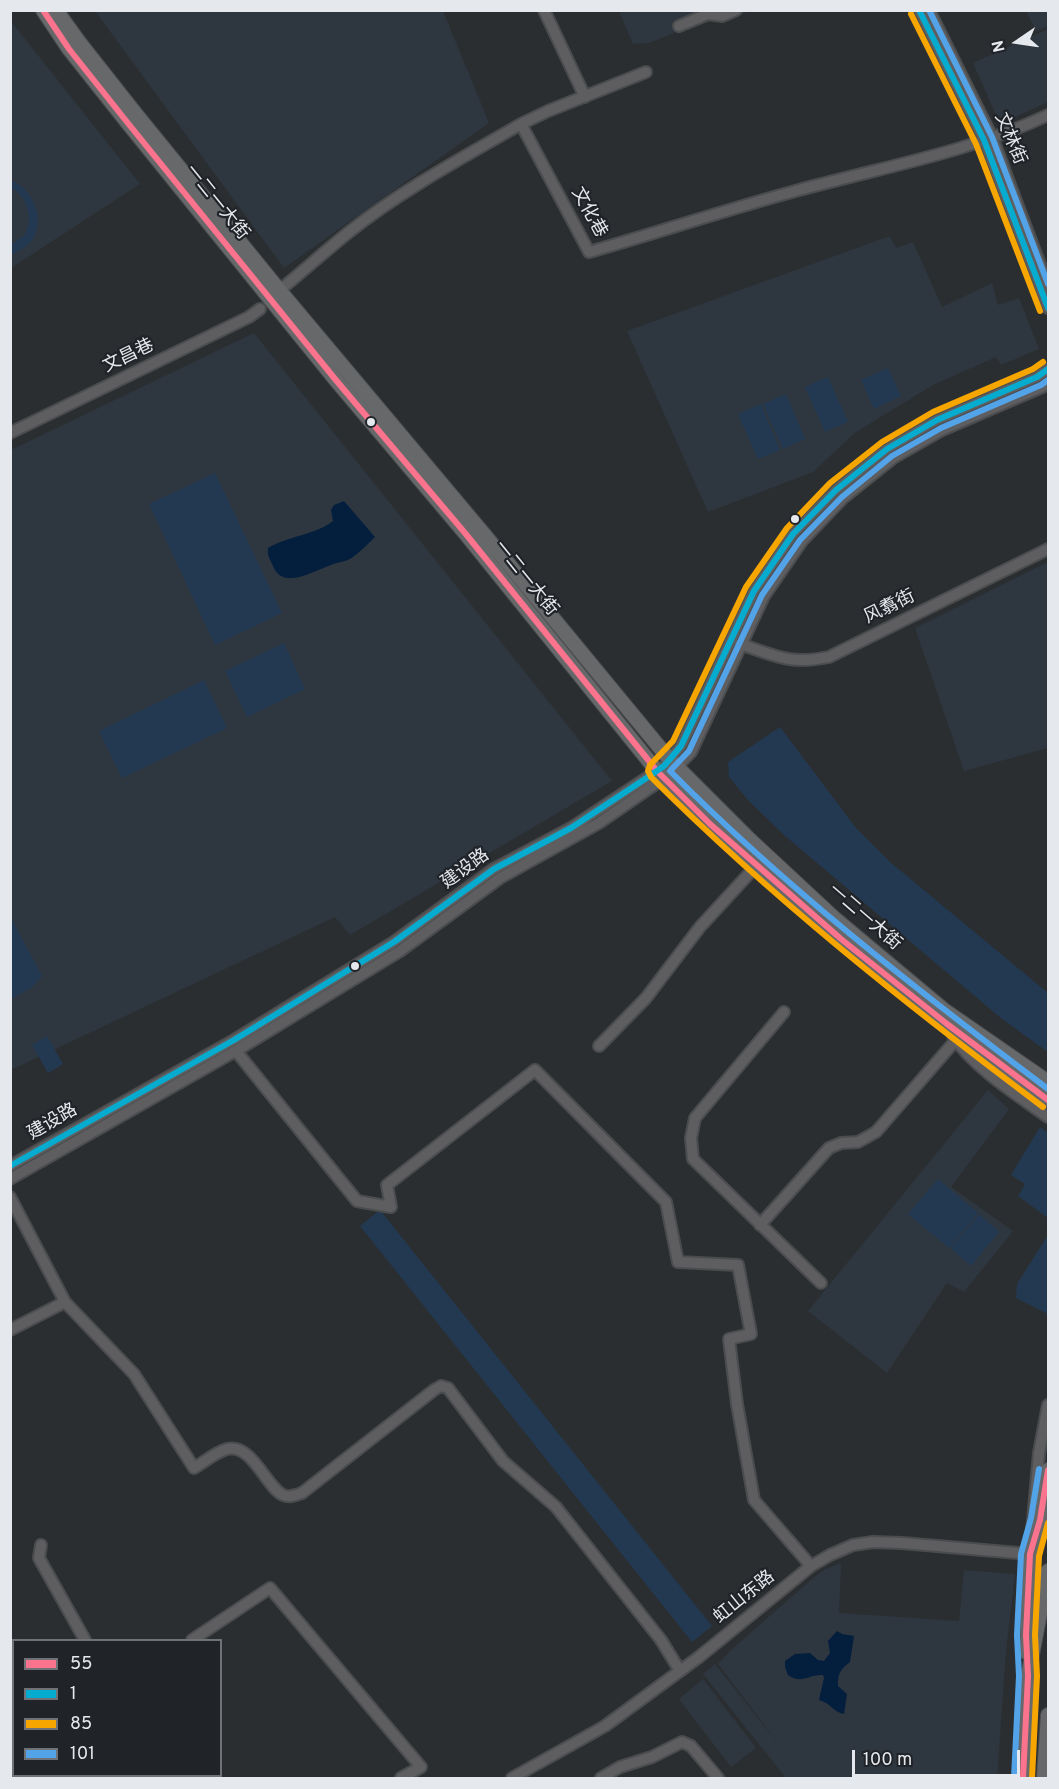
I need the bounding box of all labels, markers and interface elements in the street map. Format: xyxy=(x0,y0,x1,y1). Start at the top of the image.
north arrow xyxy=(987,12,1047,72)
text: N xyxy=(988,38,1010,54)
street label: 文林街 xyxy=(989,110,1029,168)
street label: 一二一大街 xyxy=(179,161,253,245)
street label: 文化巷 xyxy=(565,184,611,242)
street label: 文昌巷 xyxy=(100,335,158,379)
unlabelled marker xyxy=(365,416,377,428)
unlabelled marker xyxy=(789,513,801,525)
street label: 一二一大街 xyxy=(488,537,562,621)
street label: 风翥街 xyxy=(861,586,919,630)
street label: 建设路 xyxy=(438,845,494,895)
street label: 一二一大街 xyxy=(823,880,905,956)
unlabelled marker xyxy=(349,960,361,972)
street label: 建设路 xyxy=(24,1100,82,1146)
street label: 虹山东路 xyxy=(710,1567,780,1629)
legend xyxy=(12,1639,222,1777)
text: 55 xyxy=(70,1653,92,1676)
text: 1 xyxy=(70,1683,77,1706)
text: 85 xyxy=(70,1713,92,1736)
scale bar xyxy=(855,1738,1023,1776)
text: 101 xyxy=(70,1743,95,1766)
text: 100 m xyxy=(863,1749,912,1772)

